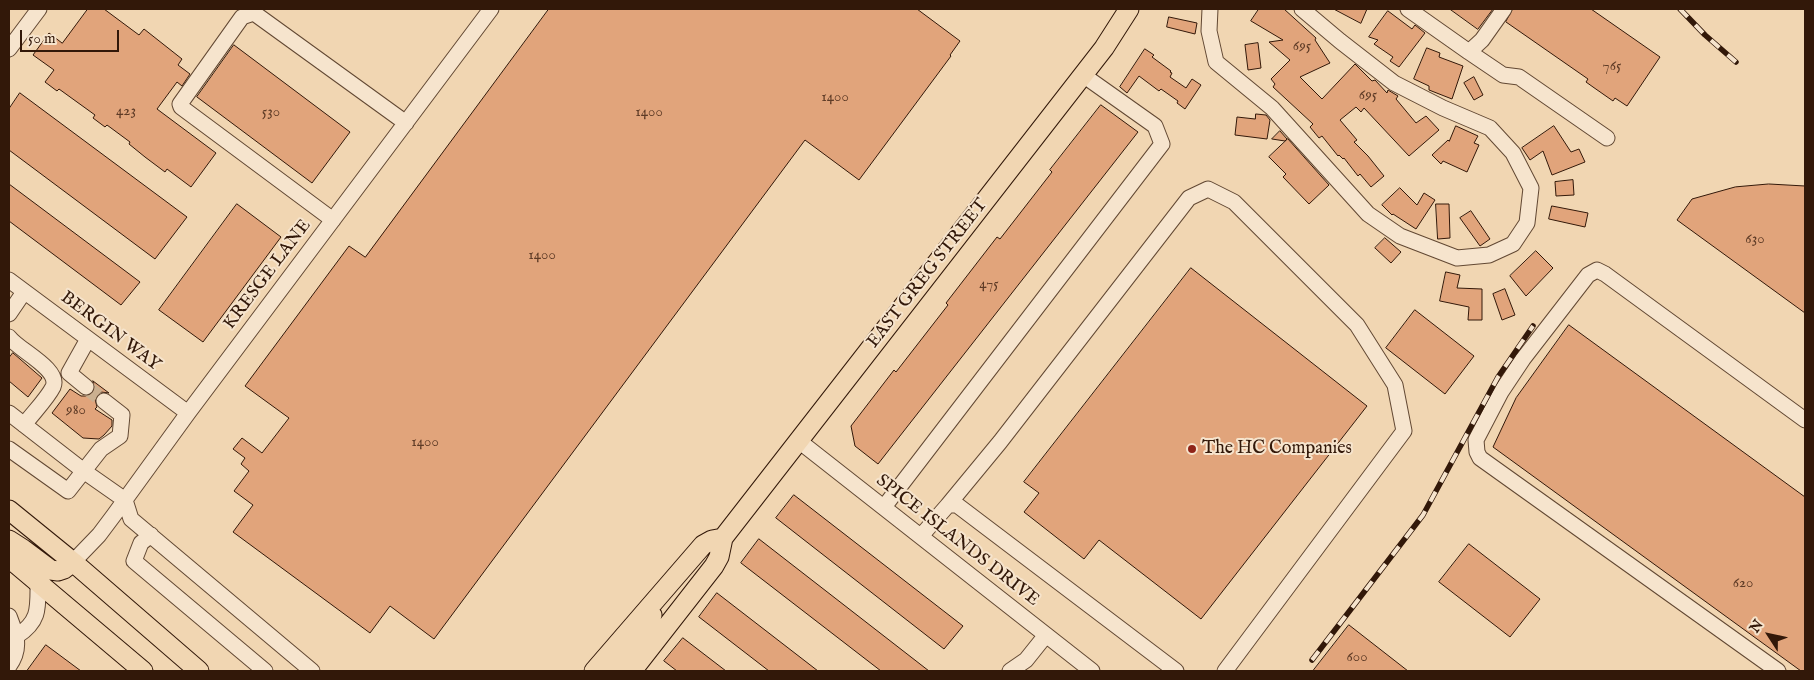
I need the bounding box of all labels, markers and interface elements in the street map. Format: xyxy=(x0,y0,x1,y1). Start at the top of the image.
scale bar xyxy=(22,20,121,52)
text: 50 m xyxy=(28,29,56,48)
house number: 695 xyxy=(1293,38,1311,56)
house number: 765 xyxy=(1603,58,1621,76)
house number: 695 xyxy=(1359,87,1377,105)
house number: 1400 xyxy=(821,89,849,107)
house number: 423 xyxy=(116,103,136,121)
house number: 530 xyxy=(262,104,280,122)
house number: 1400 xyxy=(635,104,663,122)
street label: EAST GREG STREET xyxy=(863,195,993,353)
street label: KRESGE LANE xyxy=(220,216,316,334)
house number: 630 xyxy=(1745,231,1765,249)
house number: 1400 xyxy=(528,247,556,265)
house number: 475 xyxy=(979,276,999,294)
street label: BERGIN WAY xyxy=(56,287,164,377)
house number: 980 xyxy=(66,402,86,420)
house number: 1400 xyxy=(411,434,439,452)
place label: The HC Companies xyxy=(1202,438,1352,460)
marker: The HC Companies xyxy=(1186,443,1198,455)
street label: SPICE ISLANDS DRIVE xyxy=(871,470,1043,612)
house number: 620 xyxy=(1733,575,1753,593)
north arrow xyxy=(1744,610,1794,660)
text: N xyxy=(1746,616,1768,637)
house number: 600 xyxy=(1346,649,1368,667)

